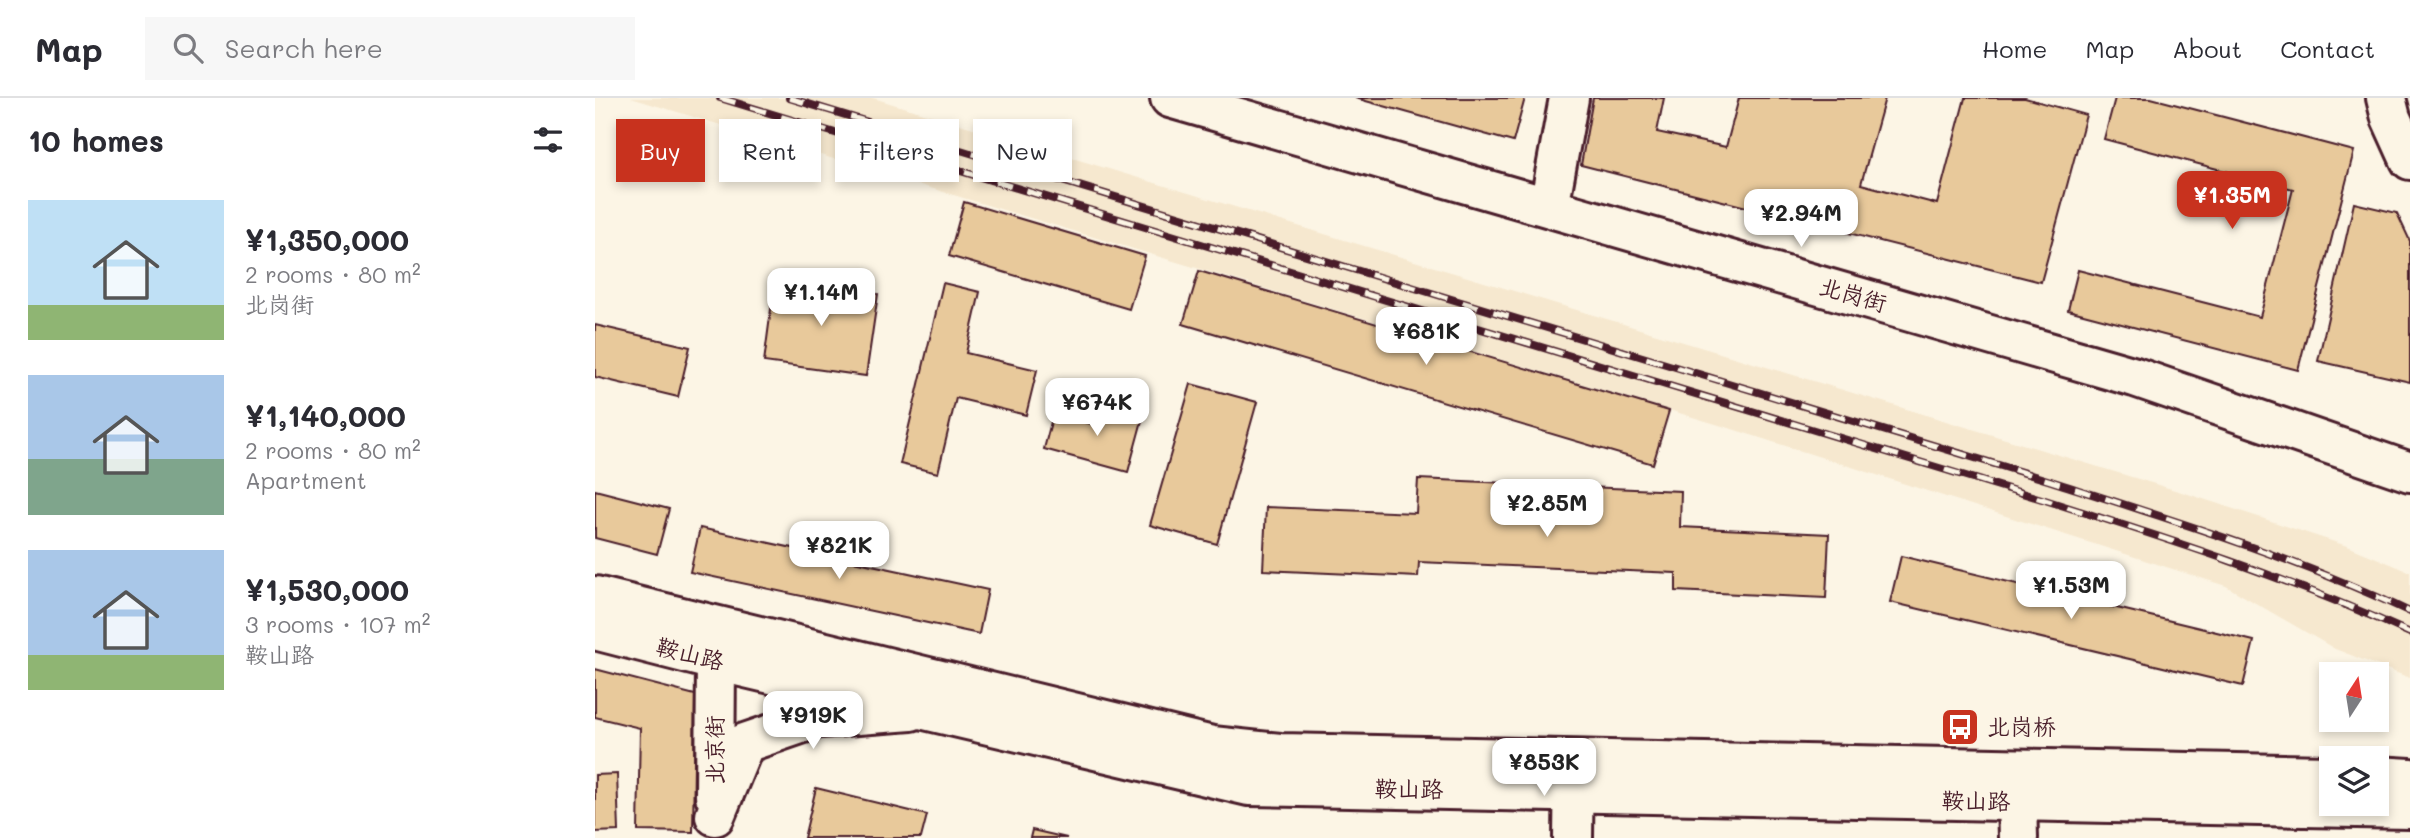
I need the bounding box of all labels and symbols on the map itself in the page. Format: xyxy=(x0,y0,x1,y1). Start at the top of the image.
pin: ¥1.35M xyxy=(2175,172,2289,231)
pin: ¥2.94M xyxy=(1744,190,1858,249)
pin: ¥1.14M xyxy=(764,268,878,328)
street label: 北岗街 xyxy=(1816,270,1891,318)
pin: ¥681K xyxy=(1377,308,1475,367)
pin: ¥674K xyxy=(1048,378,1146,438)
pin: ¥2.85M xyxy=(1490,480,1604,539)
pin: ¥821K xyxy=(790,522,888,581)
pin: ¥1.53M xyxy=(2014,561,2128,621)
street label: 鞍山路 xyxy=(653,630,727,676)
north arrow xyxy=(2319,662,2389,732)
pin: ¥919K xyxy=(764,692,862,751)
bus stop icon: 北岗桥 xyxy=(1939,706,1981,748)
place label: 北岗桥 xyxy=(1987,711,2056,741)
street label: 北京街 xyxy=(699,716,729,785)
pin: ¥853K xyxy=(1495,738,1593,798)
street label: 鞍山路 xyxy=(1374,772,1444,804)
street label: 鞍山路 xyxy=(1941,784,2011,816)

